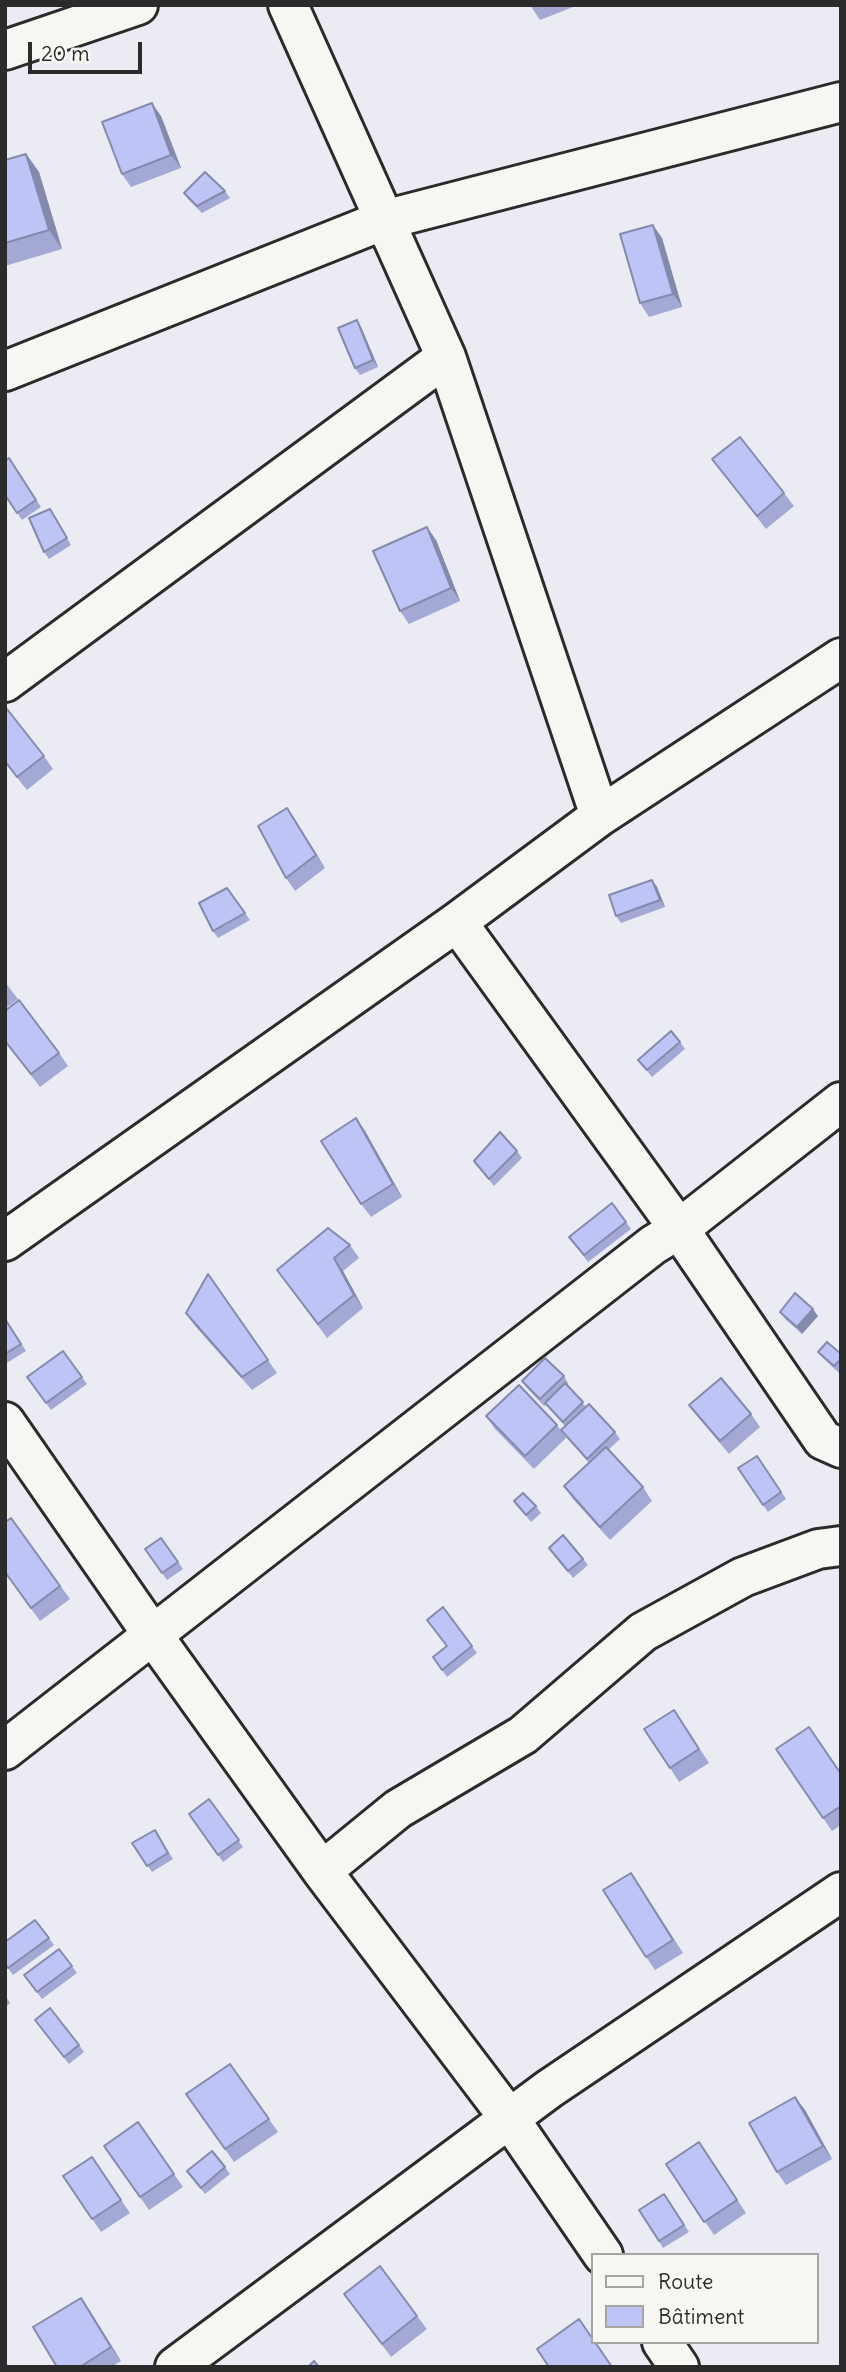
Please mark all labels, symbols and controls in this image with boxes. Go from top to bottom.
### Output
scale bar [32,28,145,72]
text: 20 m [41,40,90,67]
legend [590,2253,818,2344]
text: Route [658,2268,713,2295]
text: Bâtiment [658,2303,744,2330]

